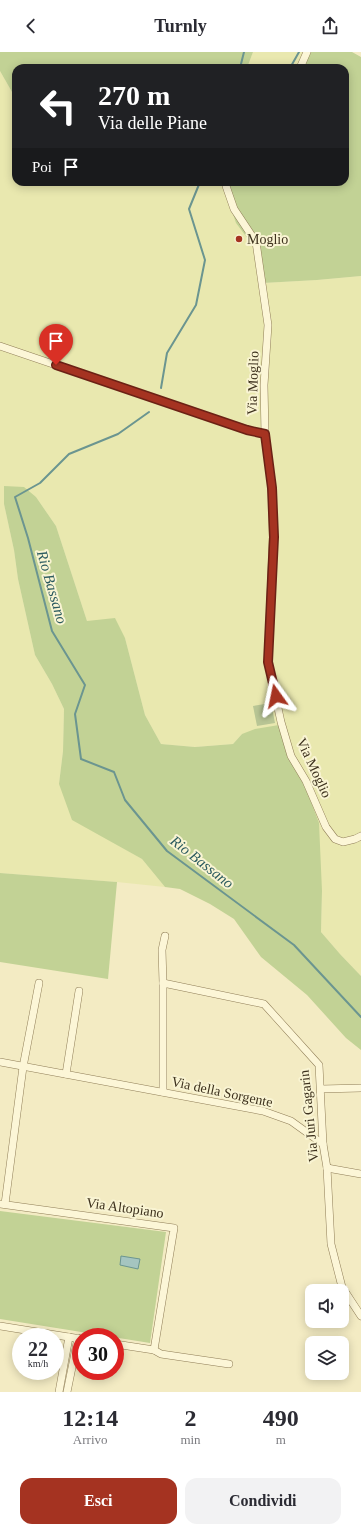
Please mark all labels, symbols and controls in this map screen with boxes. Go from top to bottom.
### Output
icon: back [20,15,42,37]
icon: share [319,15,341,37]
text: Turnly [154,16,207,36]
icon: left [32,80,84,132]
text: 270 m [98,80,170,111]
text: Via delle Piane [98,113,207,133]
icon: arrive [60,156,82,178]
text: Poi [32,159,52,175]
place label: Moglio [247,232,288,247]
marker: Moglio [234,234,244,244]
pin [39,324,73,365]
icon: arrive [45,330,67,352]
street label: Via Moglio [244,351,262,415]
water label: Rio Bassano [34,548,70,626]
position arrow [255,675,297,717]
street label: Via Moglio [294,736,334,800]
water label: Rio Bassano [167,832,237,892]
street label: Via Juri Gagarin [297,1069,321,1163]
street label: Via della Sorgente [170,1074,274,1110]
street label: Via Altopiano [85,1195,165,1221]
map controls [305,1284,349,1380]
button: sound [305,1284,349,1328]
speed limit sign: 30 [72,1328,124,1380]
button: layers [305,1336,349,1380]
text: 22 [28,1338,48,1360]
text: km/h [28,1358,48,1369]
text: 12:14 [62,1405,118,1431]
text: 2 [184,1405,196,1431]
text: 490 [263,1405,299,1431]
text: Arrivo [73,1432,108,1447]
text: min [180,1432,201,1447]
text: m [276,1432,286,1447]
button: Esci [20,1478,177,1524]
button: Condividi [185,1478,341,1524]

